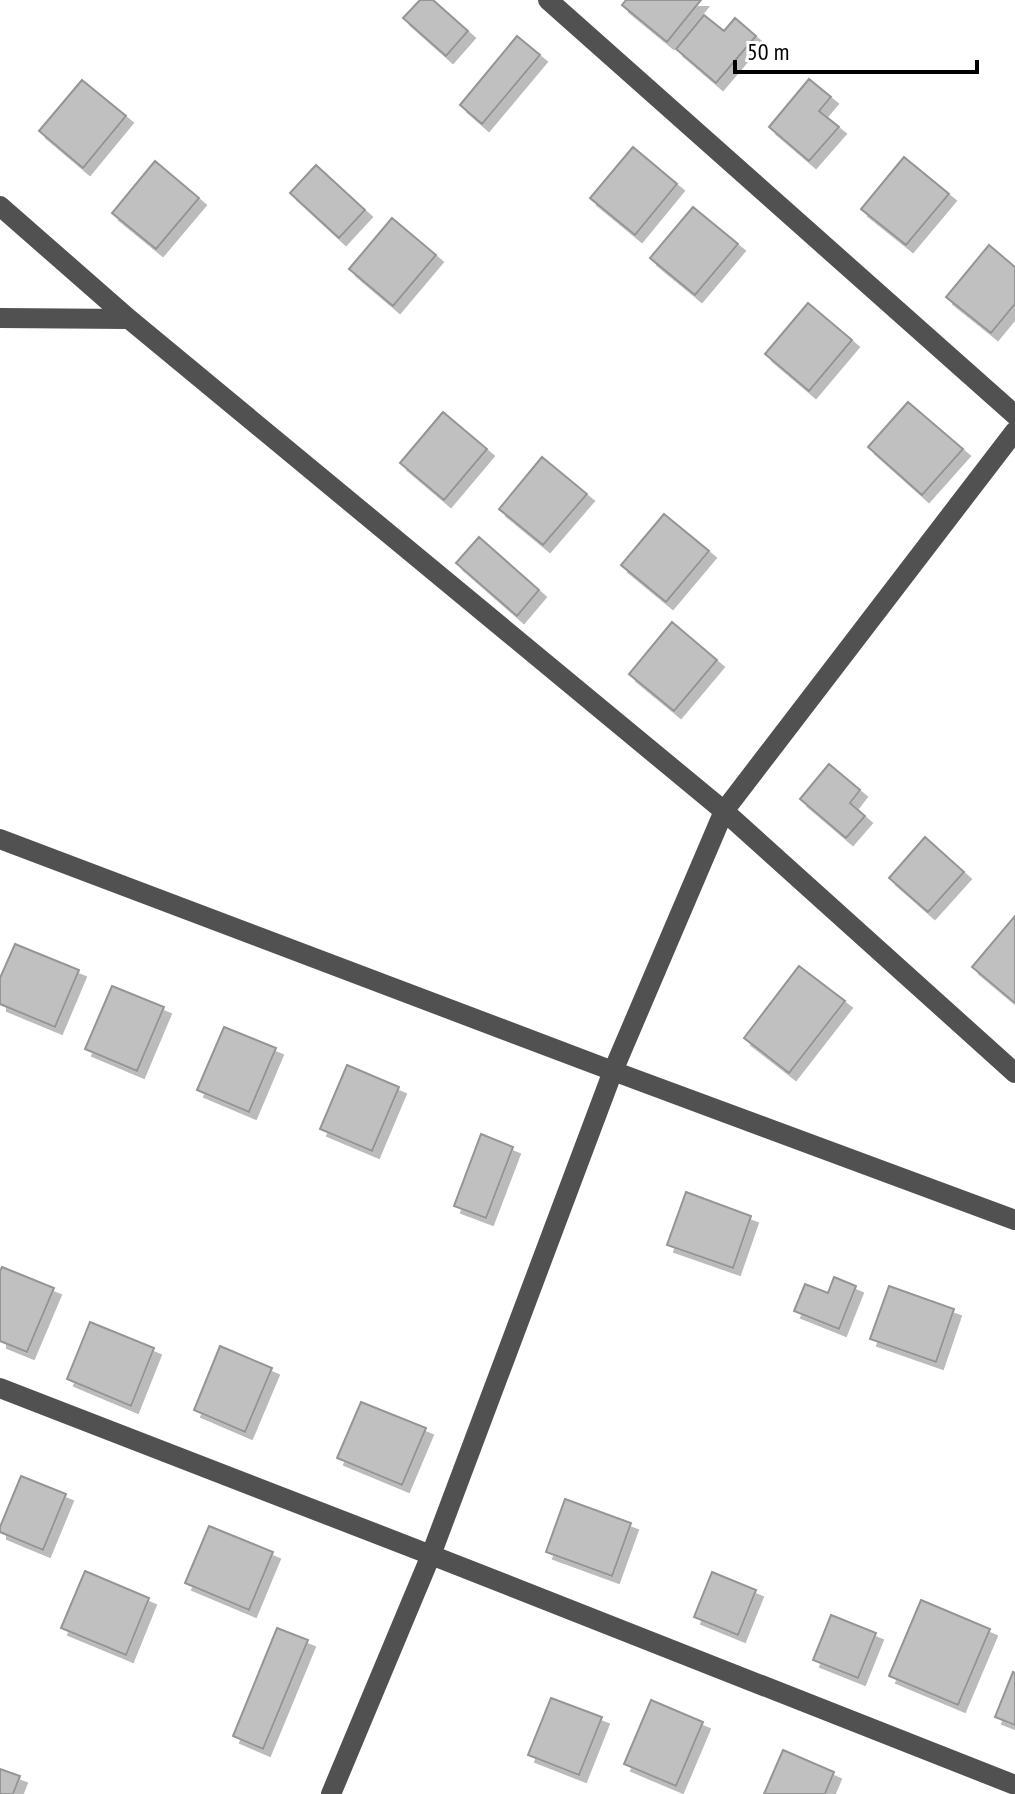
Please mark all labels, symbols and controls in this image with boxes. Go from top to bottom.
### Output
scale bar [735,24,977,74]
text: 50 m [747,36,789,67]

